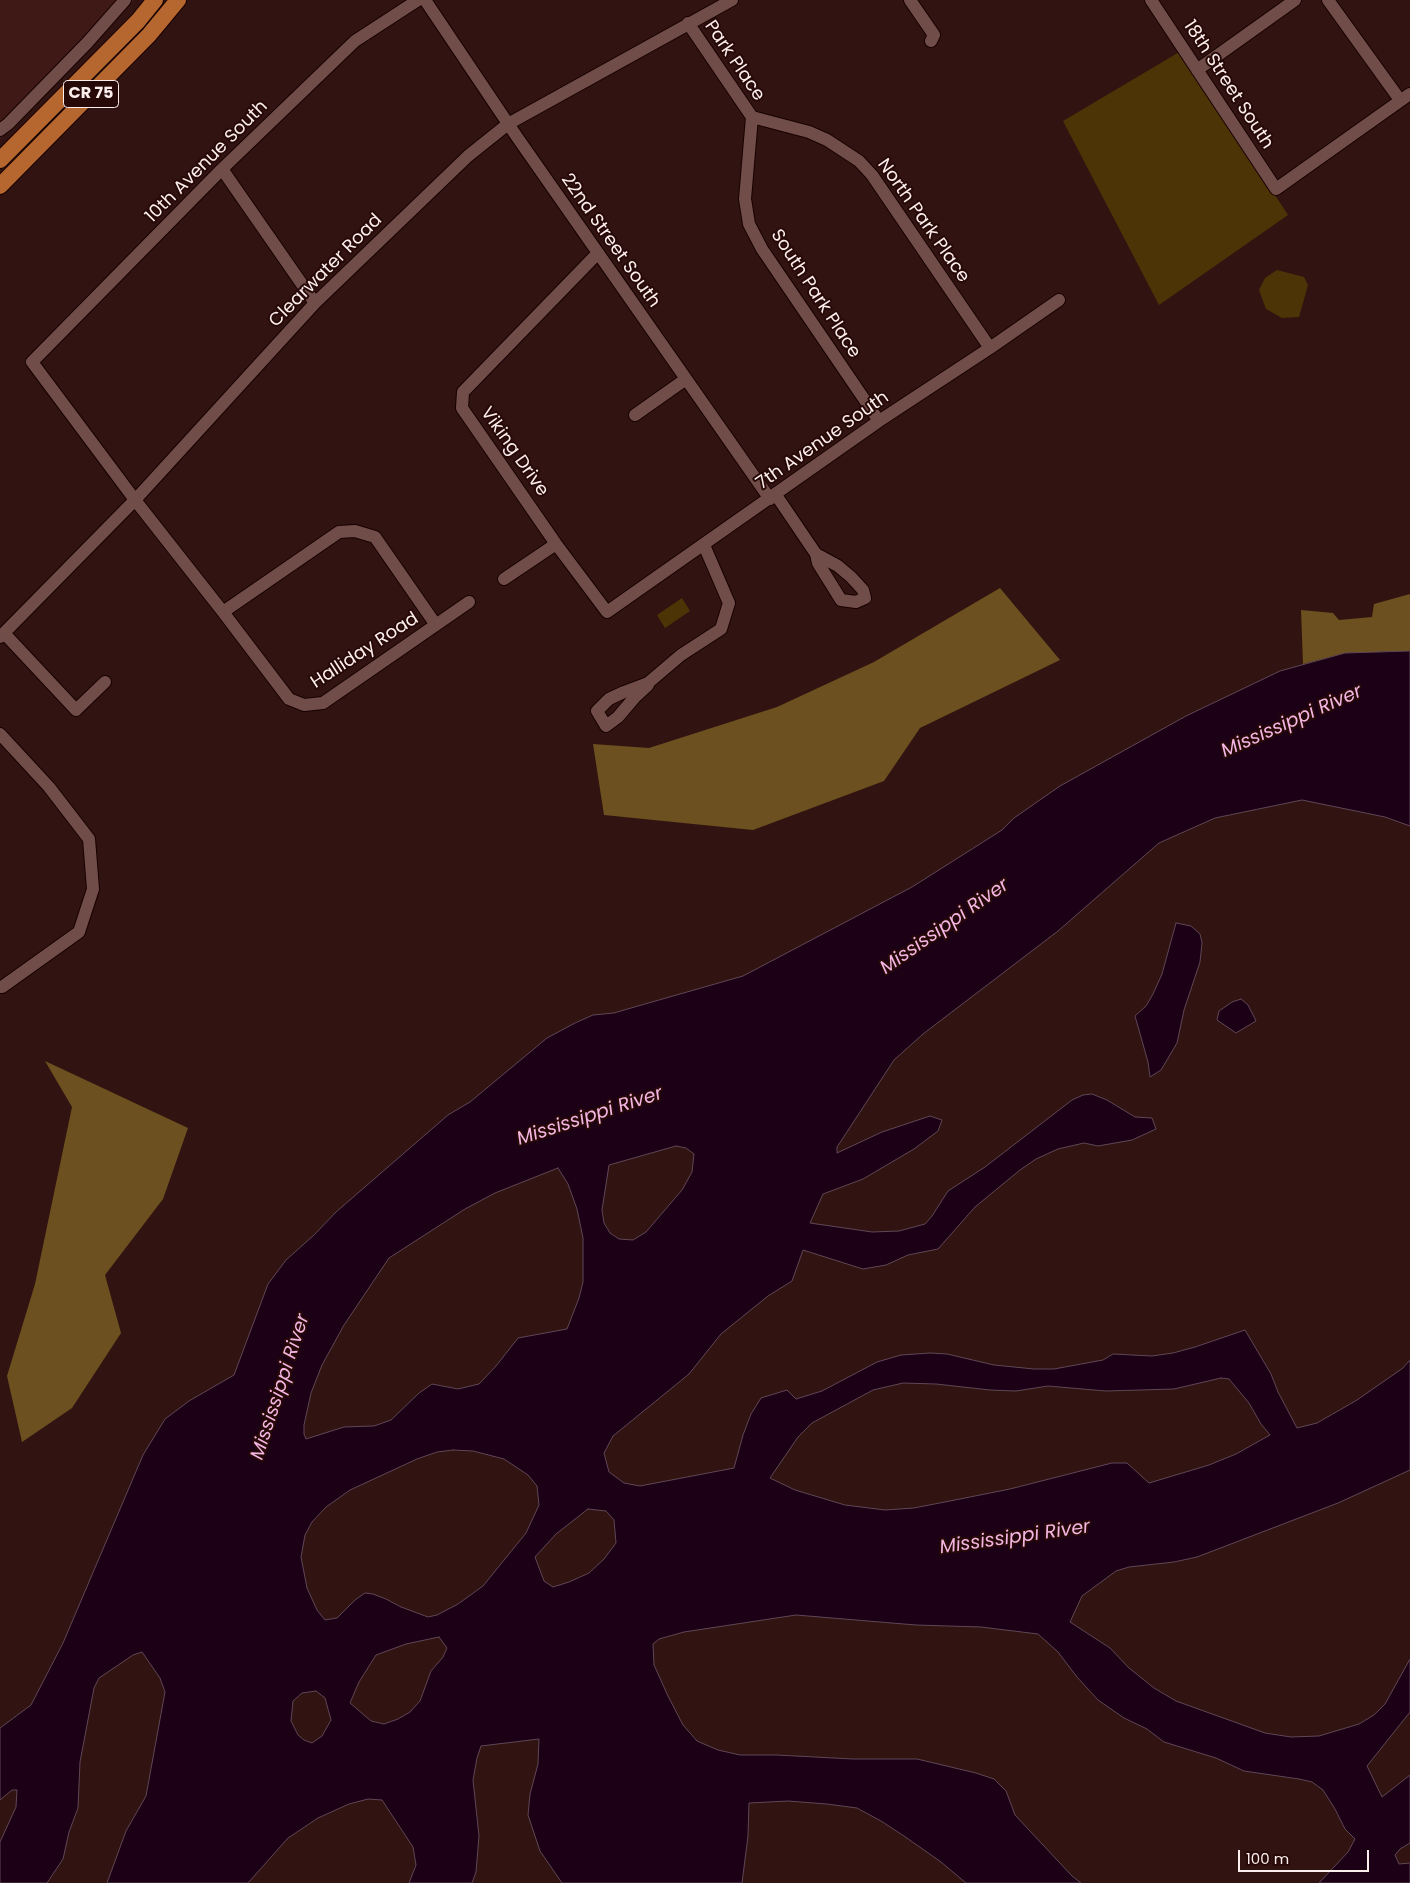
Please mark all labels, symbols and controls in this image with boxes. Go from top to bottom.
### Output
street label: Park Place [699,17,769,105]
street label: 18th Street South [1178,17,1278,153]
road number: CR 75 [64,80,118,108]
street label: 10th Avenue South [141,96,273,228]
street label: North Park Place [872,155,974,287]
street label: 22nd Street South [556,170,664,312]
street label: Clearwater Road [265,210,387,332]
street label: South Park Place [765,226,865,362]
street label: 7th Avenue South [753,387,893,495]
street label: Viking Drive [475,403,553,501]
street label: Halliday Road [307,608,423,694]
water label: Mississippi River [1218,681,1366,763]
water label: Mississippi River [876,874,1014,980]
water label: Mississippi River [514,1083,666,1151]
water label: Mississippi River [247,1311,315,1463]
water label: Mississippi River [938,1516,1092,1560]
scale bar [1240,1840,1371,1872]
text: 100 m [1246,1848,1289,1869]

